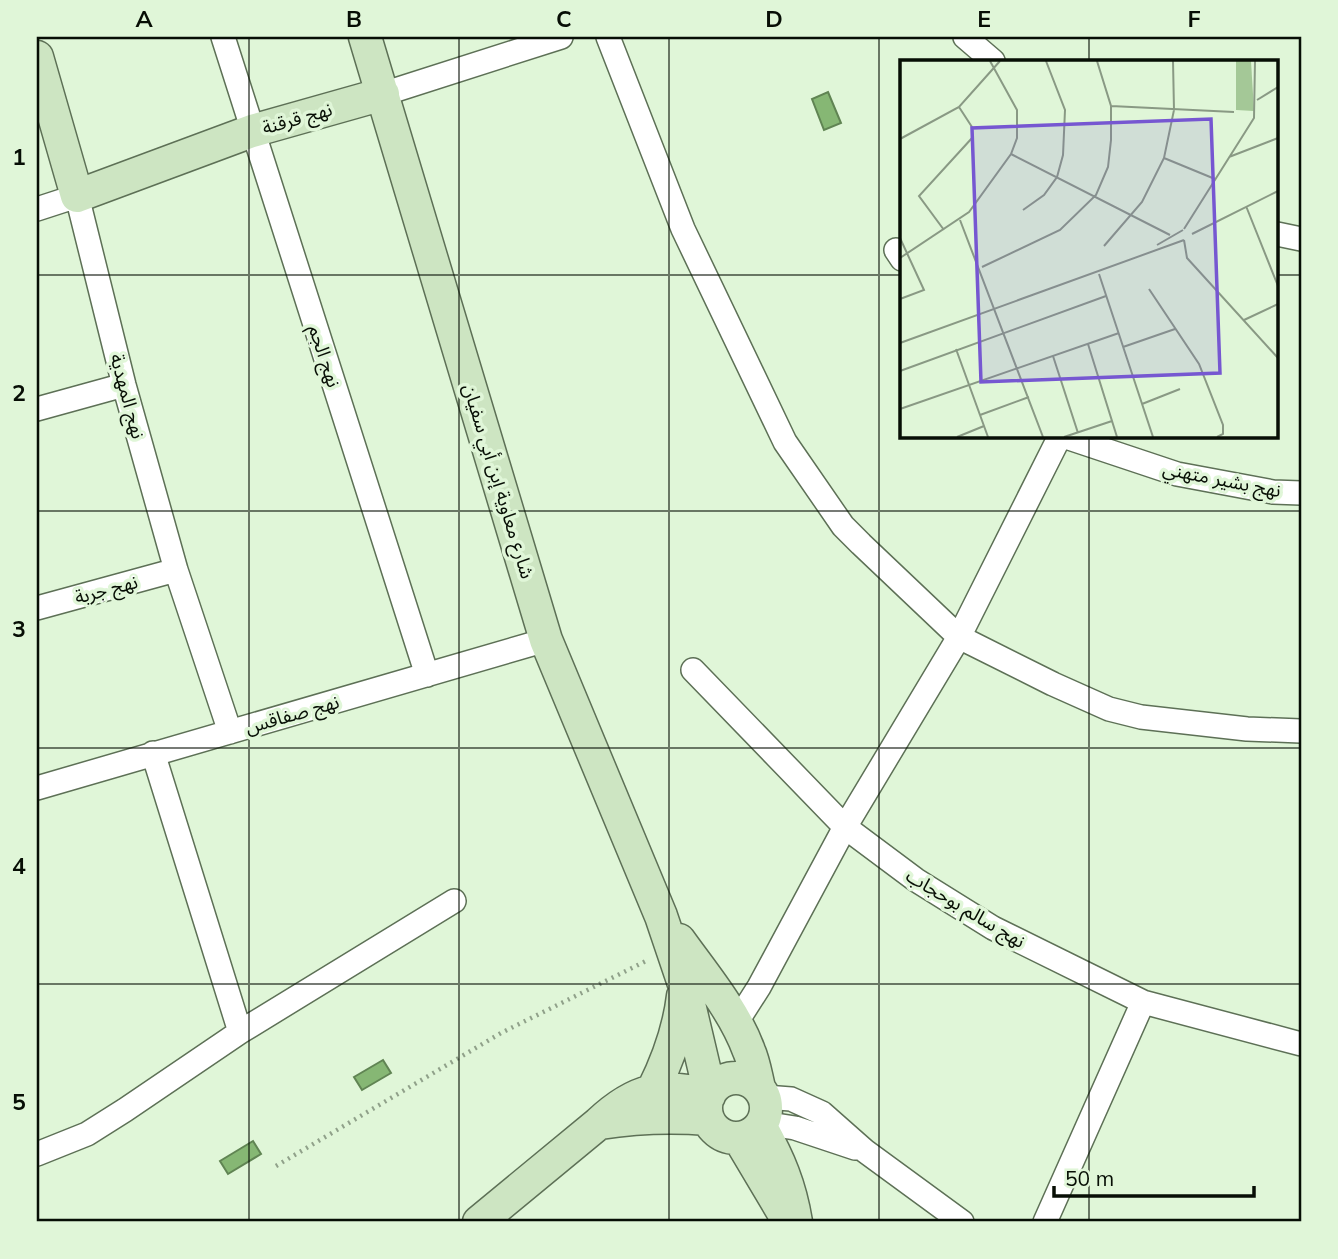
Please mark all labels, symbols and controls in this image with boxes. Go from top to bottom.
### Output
text: A [135,4,153,33]
text: B [346,4,362,33]
text: C [556,4,572,33]
text: D [765,4,783,33]
text: E [977,4,991,33]
text: F [1187,4,1201,33]
inset map [900,60,1278,438]
street label: نهج قرقنة [259,97,336,142]
text: 1 [12,142,26,171]
street label: نهج الجم [301,322,346,391]
street label: نهج المهدية [102,351,151,442]
text: 2 [12,378,26,407]
street label: شارع معاوية إبن أبي سفيان [455,381,540,582]
street label: نهج بشير متهني [1160,456,1283,506]
street label: نهج جربة [72,569,141,612]
text: 3 [12,614,26,643]
street label: نهج صفاقس [242,689,343,742]
text: 4 [12,851,26,880]
street label: نهج سالم بوحجاب [900,863,1030,956]
text: 5 [12,1087,26,1116]
scale bar [1054,1154,1254,1198]
text: 50 m [1065,1165,1114,1191]

